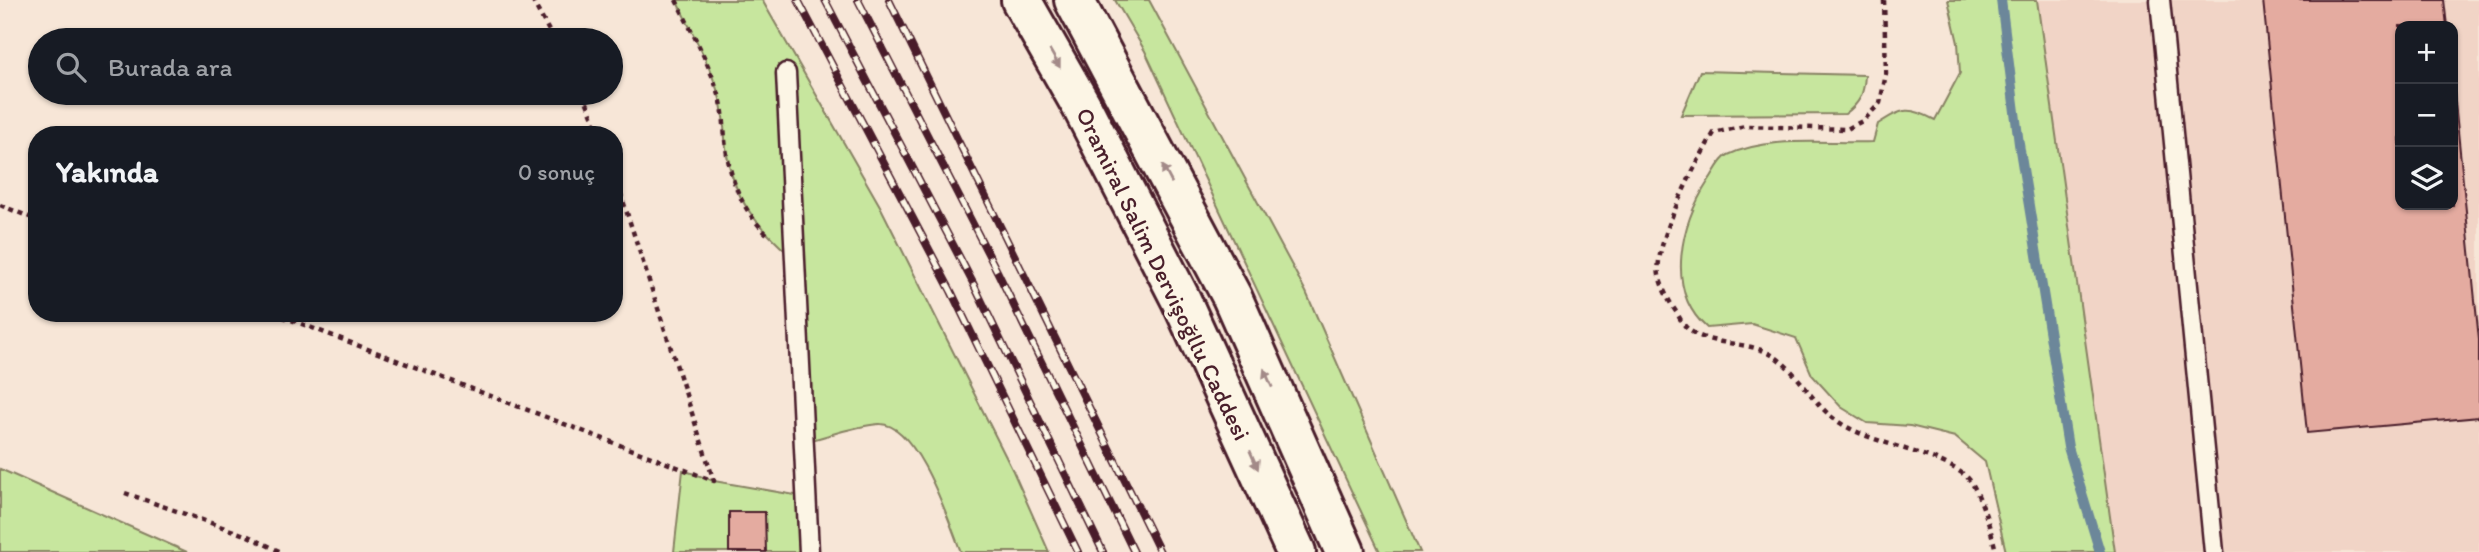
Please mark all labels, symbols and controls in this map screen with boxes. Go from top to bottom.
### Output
map controls [2395,21,2458,210]
button: + [2395,21,2458,84]
search box [28,28,623,105]
icon: search [52,48,90,86]
one-way arrow [1049,50,1061,69]
text: Burada ara [108,51,232,83]
button: − [2395,84,2458,147]
street label: Oramiral Salim Dervişoğllu Caddesi [1070,103,1257,445]
button: layers [2395,147,2458,210]
text: Yakında [56,153,158,190]
text: 0 sonuç [518,158,595,186]
one-way arrow [1161,164,1172,184]
one-way arrow [1262,367,1273,388]
one-way arrow [1249,450,1260,471]

